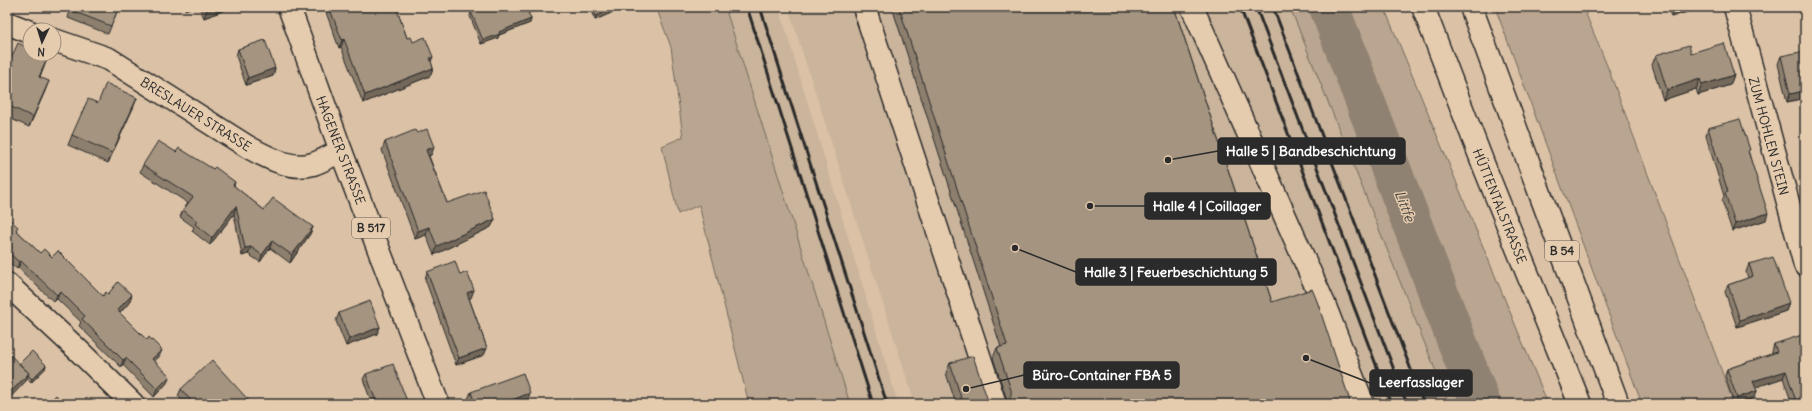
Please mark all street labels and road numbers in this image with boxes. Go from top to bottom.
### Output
street label: BRESLAUER STRASSE [137,73,255,156]
street label: ZUM HOHLEN STEIN [1745,75,1792,197]
street label: HAGENER STRASSE [312,93,369,207]
street label: HÜTTENTALSTRASSE [1469,146,1531,267]
road number: B 517 [352,218,390,238]
road number: B 54 [1545,241,1579,261]

